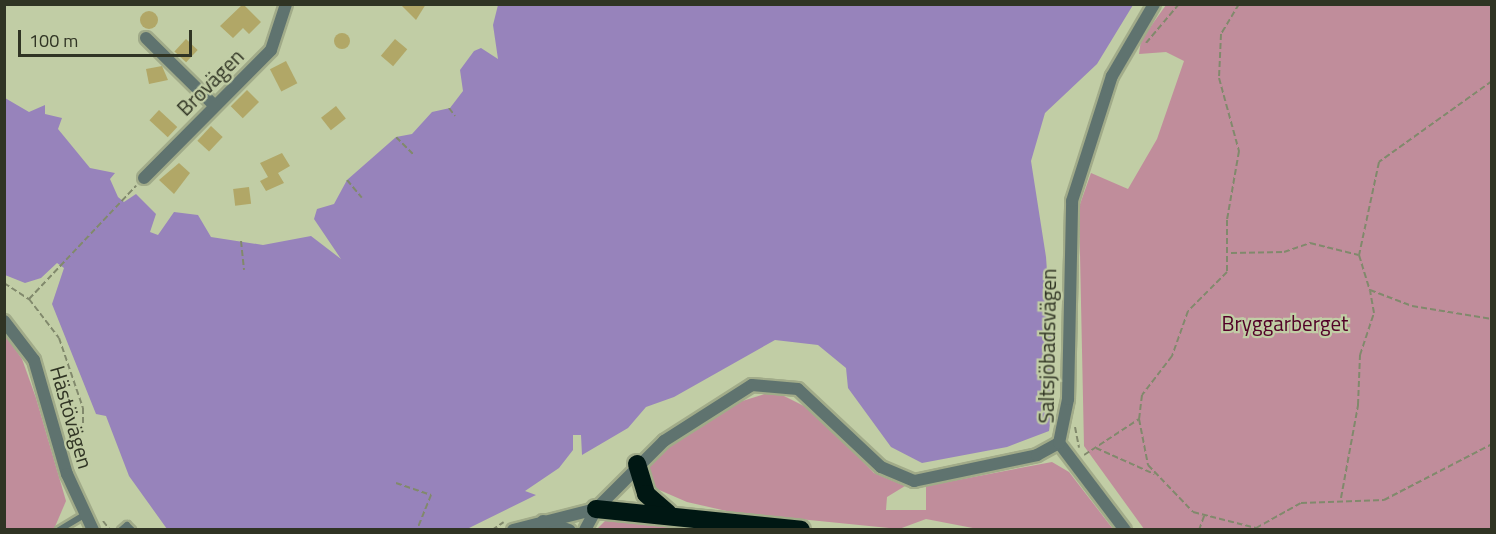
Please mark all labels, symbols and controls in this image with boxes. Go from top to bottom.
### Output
scale bar [21,18,195,56]
text: 100 m [29,27,78,54]
street label: Brovägen [171,43,249,121]
street label: Saltsjöbadsvägen [1033,268,1061,424]
park label: Bryggarberget [1222,310,1348,336]
street label: Hästövägen [45,363,99,471]

